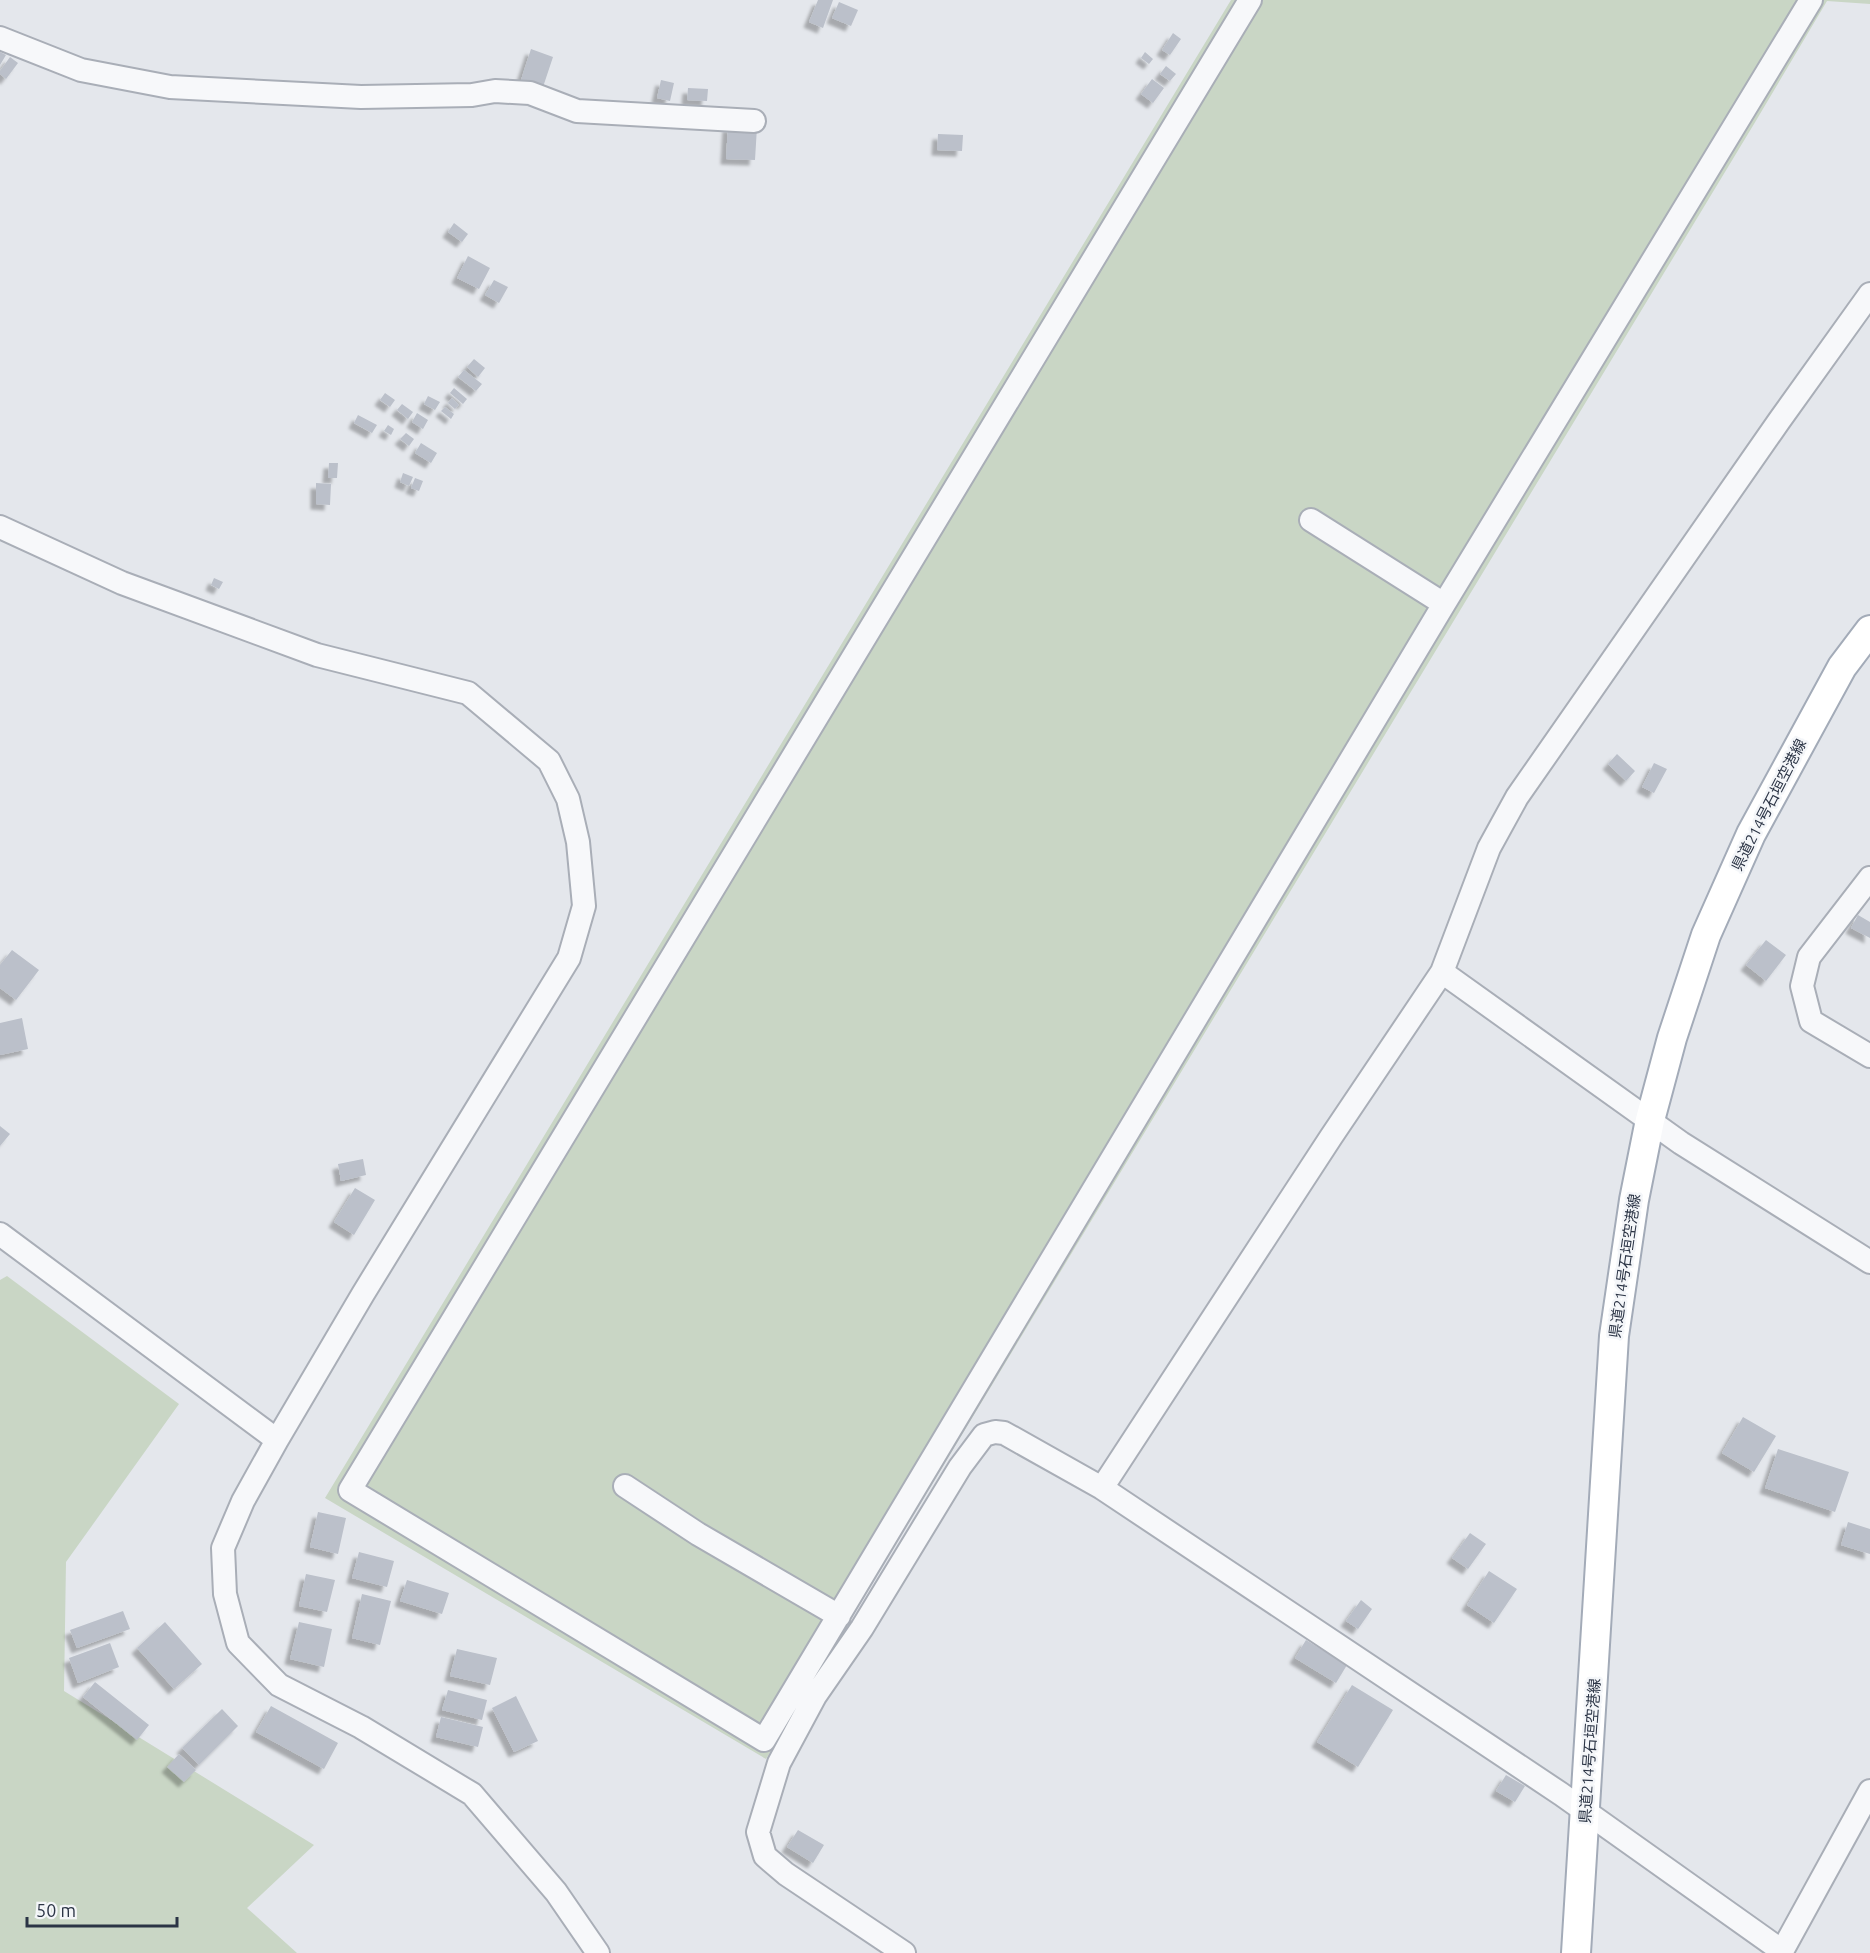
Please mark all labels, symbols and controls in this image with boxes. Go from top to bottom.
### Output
street label: 県道214号石垣空港線 [1728,736,1809,873]
street label: 県道214号石垣空港線 [1606,1193,1643,1339]
street label: 県道214号石垣空港線 [1576,1678,1603,1824]
scale bar [27,1890,177,1928]
text: 50 m [36,1900,76,1920]

